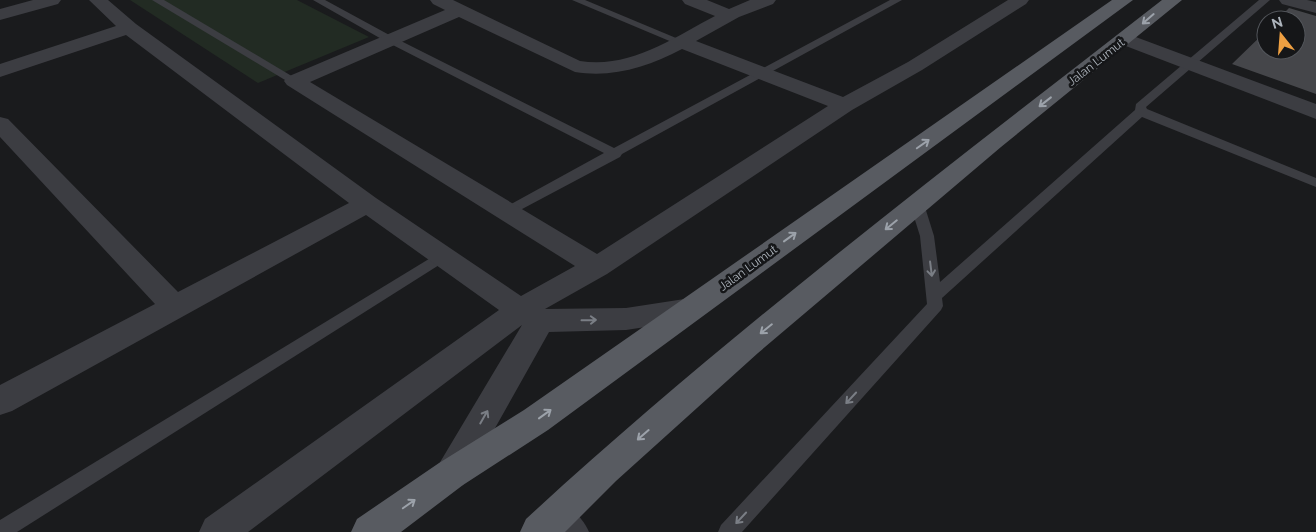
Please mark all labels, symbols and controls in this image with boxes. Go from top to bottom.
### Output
north arrow [1256,10,1306,60]
one-way arrow [1142,13,1155,24]
text: N [1270,13,1285,32]
street label: Jalan Lumut [1065,35,1127,89]
one-way arrow [1039,96,1052,107]
one-way arrow [916,139,930,149]
one-way arrow [885,220,898,231]
one-way arrow [783,232,797,242]
street label: Jalan Lumut [716,242,780,294]
one-way arrow [926,260,936,276]
one-way arrow [580,315,596,325]
one-way arrow [759,323,772,334]
one-way arrow [845,392,857,405]
one-way arrow [537,409,551,419]
one-way arrow [479,410,489,425]
one-way arrow [637,429,650,440]
one-way arrow [402,499,416,509]
one-way arrow [735,511,747,524]

